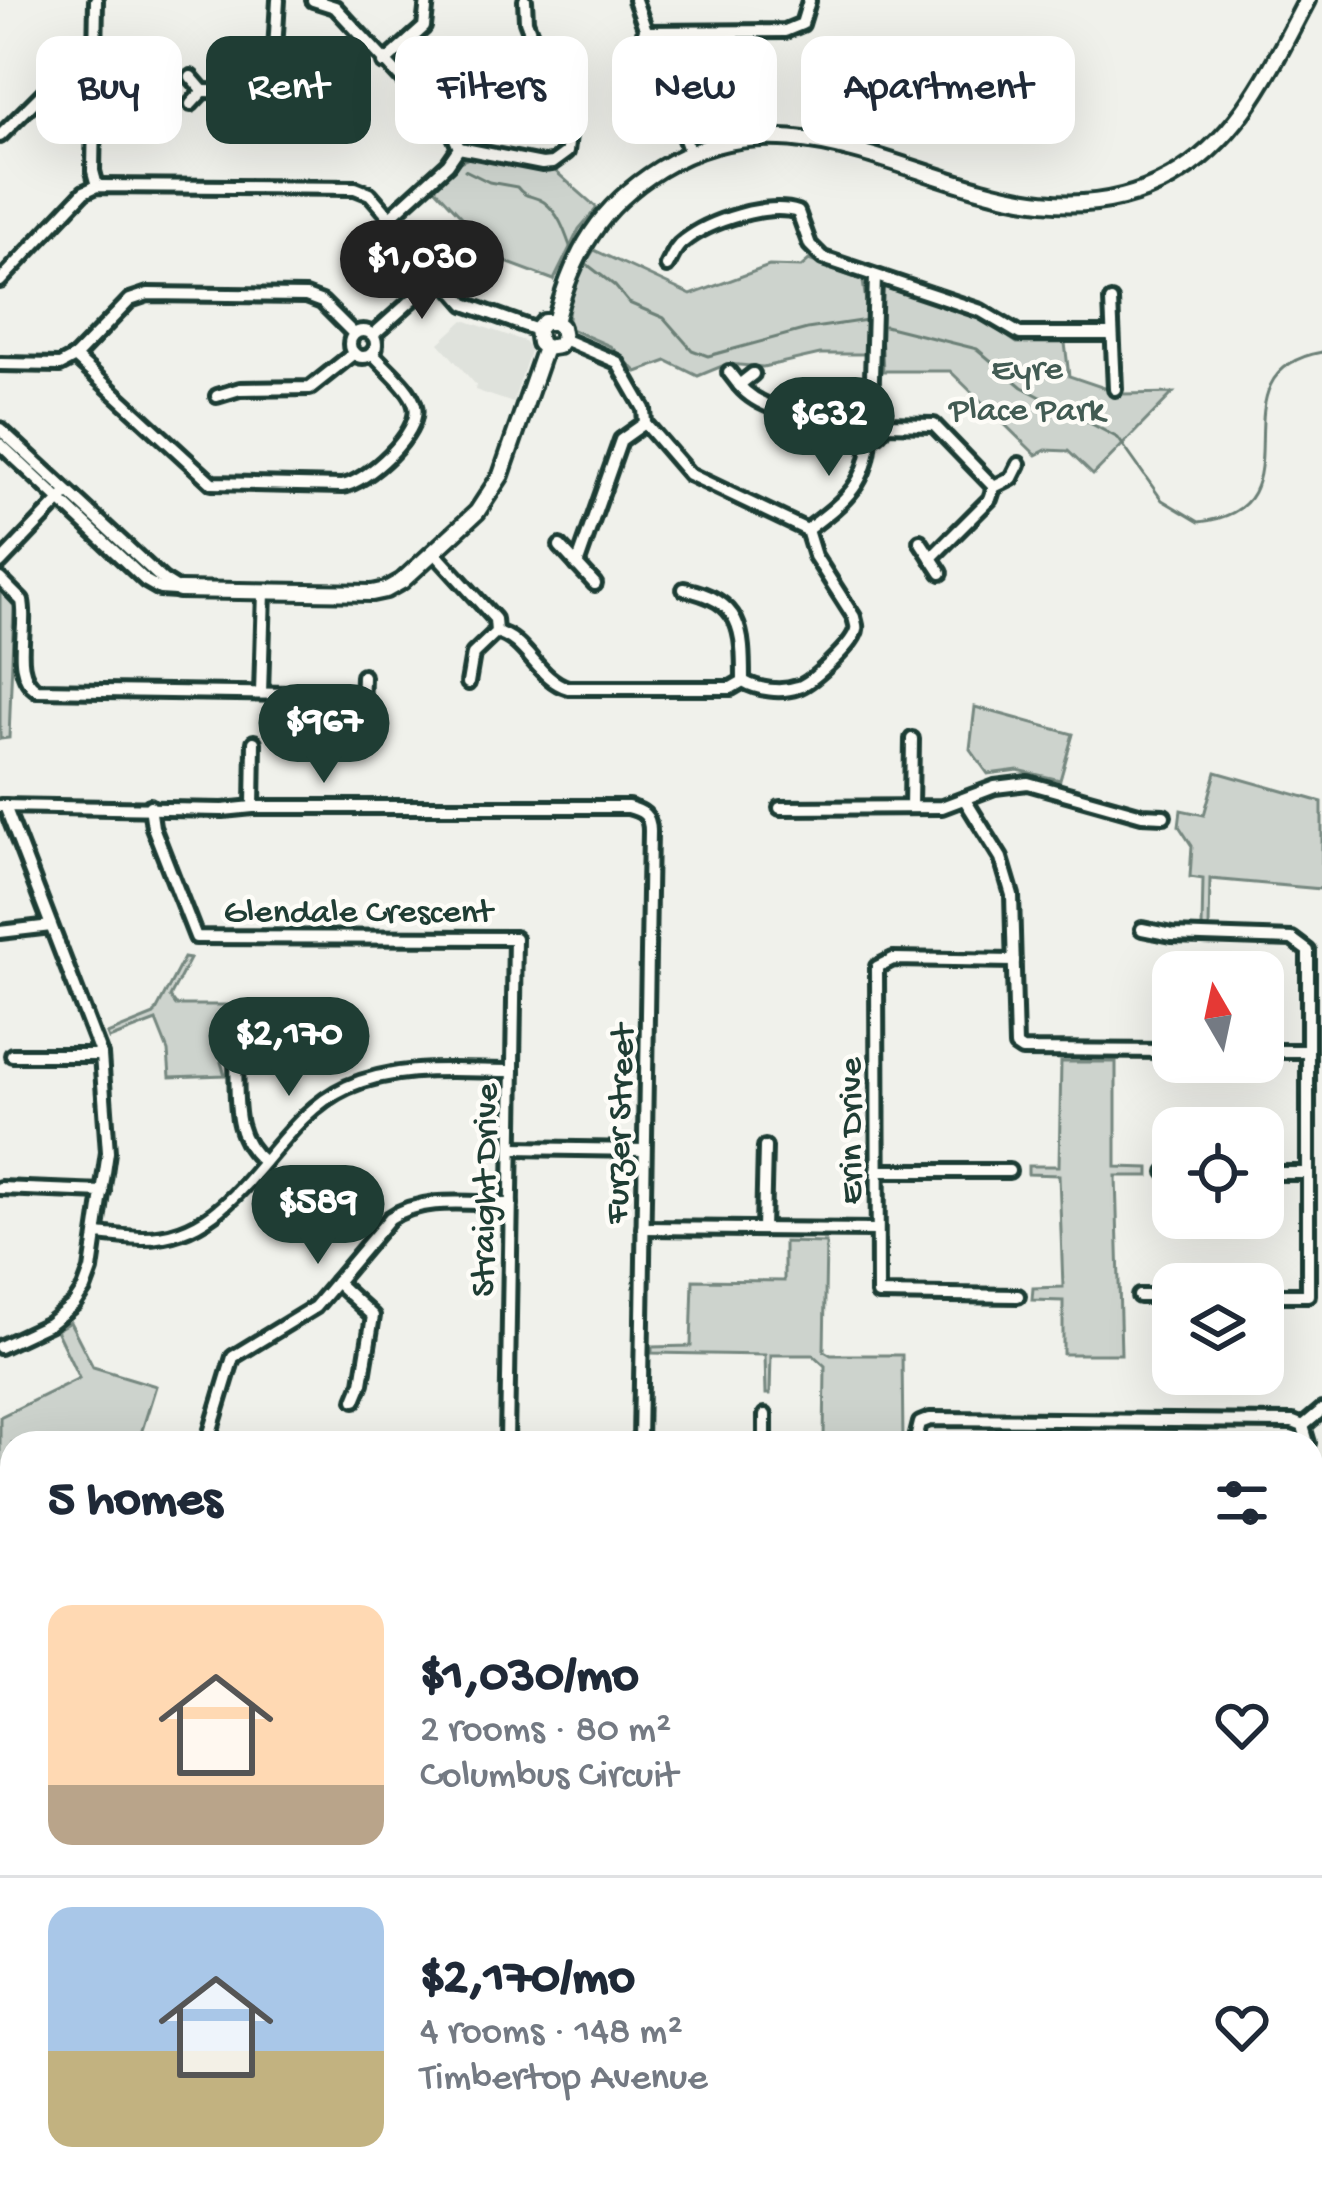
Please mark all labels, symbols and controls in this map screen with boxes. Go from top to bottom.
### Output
chip: Buy [36,36,182,144]
chip: Rent [206,36,371,144]
chip: Filters [395,36,588,144]
chip: New [612,36,777,144]
chip: Apartment [801,36,1075,144]
pin: $1,030 [324,220,520,322]
text: $1,030 [367,236,477,282]
park label: Eyre Place Park [948,350,1108,434]
pin: $632 [758,377,900,479]
text: $632 [791,393,867,439]
pin: $967 [253,684,395,786]
text: $967 [285,700,363,746]
street label: Glendale Crescent [223,893,496,936]
north arrow [1152,951,1284,1083]
map controls [1152,951,1284,1395]
pin: $2,170 [191,997,387,1099]
text: $2,170 [235,1013,343,1059]
street label: Furzer Street [597,1020,648,1226]
street label: Erin Drive [832,1057,875,1205]
street label: Straight Drive [464,1083,511,1297]
button: locate [1152,1107,1284,1239]
pin: $589 [247,1165,389,1267]
text: $589 [279,1181,357,1227]
button: layers [1152,1263,1284,1395]
icon: filters [1209,1470,1275,1536]
text: 5 homes [48,1473,222,1533]
text: $1,030/mo [420,1649,639,1709]
icon: home [144,1653,288,1797]
icon: heart [1209,1692,1275,1758]
text: 2 rooms · 80 m² [420,1709,671,1755]
text: Columbus Circuit [420,1755,678,1801]
text: $2,170/mo [420,1951,635,2011]
icon: home [144,1955,288,2099]
icon: heart [1209,1994,1275,2060]
text: 4 rooms · 148 m² [420,2011,683,2057]
text: Timbertop Avenue [420,2057,708,2103]

